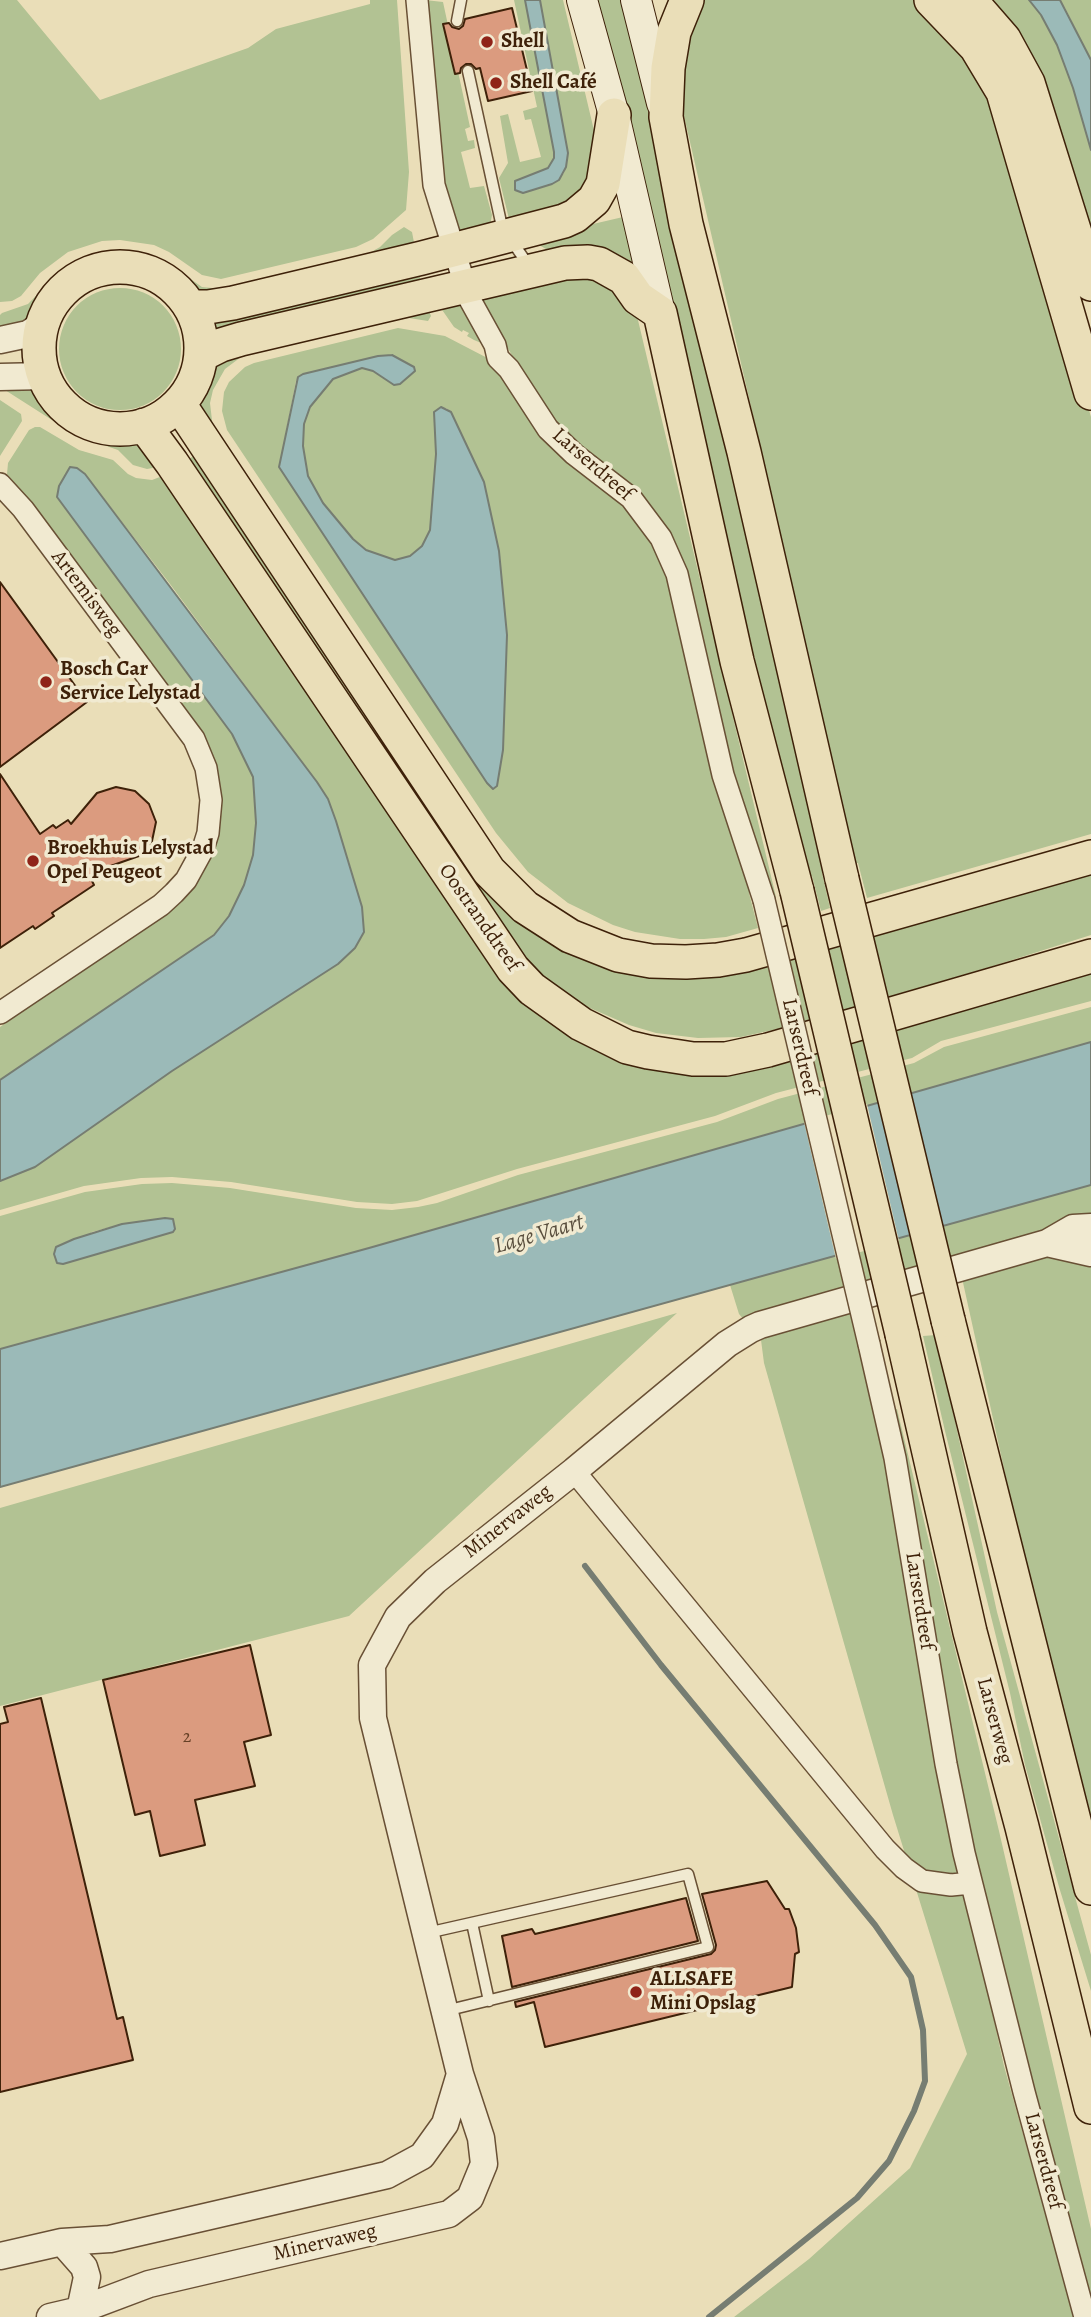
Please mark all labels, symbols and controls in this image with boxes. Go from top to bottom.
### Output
place label: Shell [501,29,544,55]
marker: Shell [479,34,495,50]
place label: Shell Café [510,70,597,96]
marker: Shell Café [488,75,504,91]
street label: Larserdreef [546,423,638,507]
street label: Artemisweg [45,546,127,642]
place label: Bosch Car Service Lelystad [60,657,201,707]
marker: Bosch Car Service Lelystad [38,674,54,690]
place label: Broekhuis Lelystad Opel Peugeot [47,836,214,886]
marker: Broekhuis Lelystad Opel Peugeot [25,853,41,869]
street label: Oostranddreef [433,859,525,977]
street label: Larserdreef [776,996,822,1098]
water label: Lage Vaart [491,1209,587,1261]
street label: Minervaweg [459,1480,557,1564]
street label: Larserdreef [899,1550,939,1652]
street label: Larserweg [970,1675,1018,1767]
house number: 2 [183,1727,191,1749]
place label: ALLSAFE Mini Opslag [650,1967,756,2017]
marker: ALLSAFE Mini Opslag [628,1984,644,2000]
street label: Larserdreef [1018,2110,1068,2212]
street label: Minervaweg [271,2219,379,2267]

